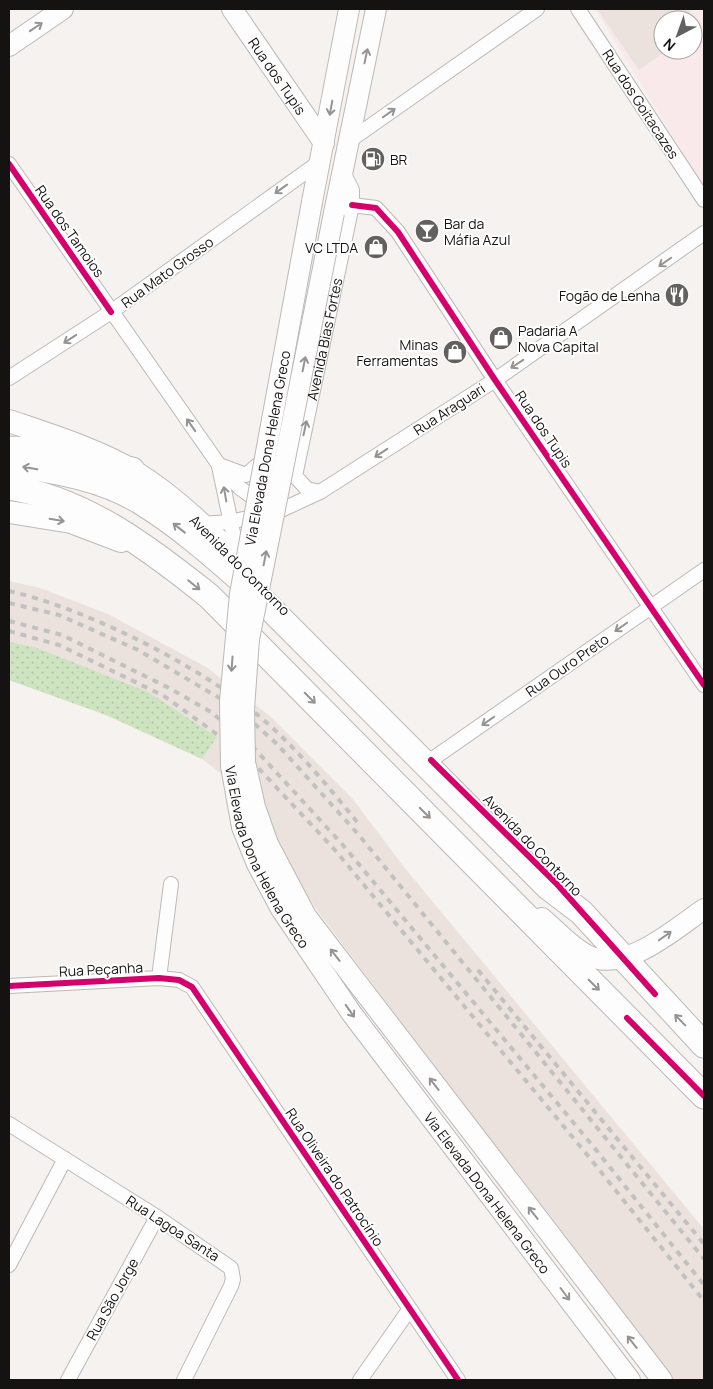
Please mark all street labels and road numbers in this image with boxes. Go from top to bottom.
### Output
street label: Rua dos Tupis [245,34,311,118]
street label: Rua dos Goitacazes [598,46,684,162]
street label: Rua dos Tamoios [31,181,109,281]
street label: Rua Mato Grosso [117,232,217,312]
street label: Avenida Bias Fortes [302,276,346,402]
street label: Via Elevada Dona Helena Greco [240,349,294,547]
street label: Rua Araguari [410,379,488,439]
street label: Rua dos Tupis [511,387,577,471]
street label: Avenida do Contorno [186,511,294,619]
street label: Rua Ouro Preto [522,629,612,701]
street label: Via Elevada Dona Helena Greco [222,764,314,952]
street label: Avenida do Contorno [479,790,587,900]
street label: Rua Peçanha [58,957,144,981]
street label: Rua Oliveira do Patrocínio [282,1104,388,1250]
street label: Via Elevada Dona Helena Greco [420,1108,555,1277]
street label: Rua Lagoa Santa [123,1191,223,1265]
street label: Rua São Jorge [82,1255,142,1343]

